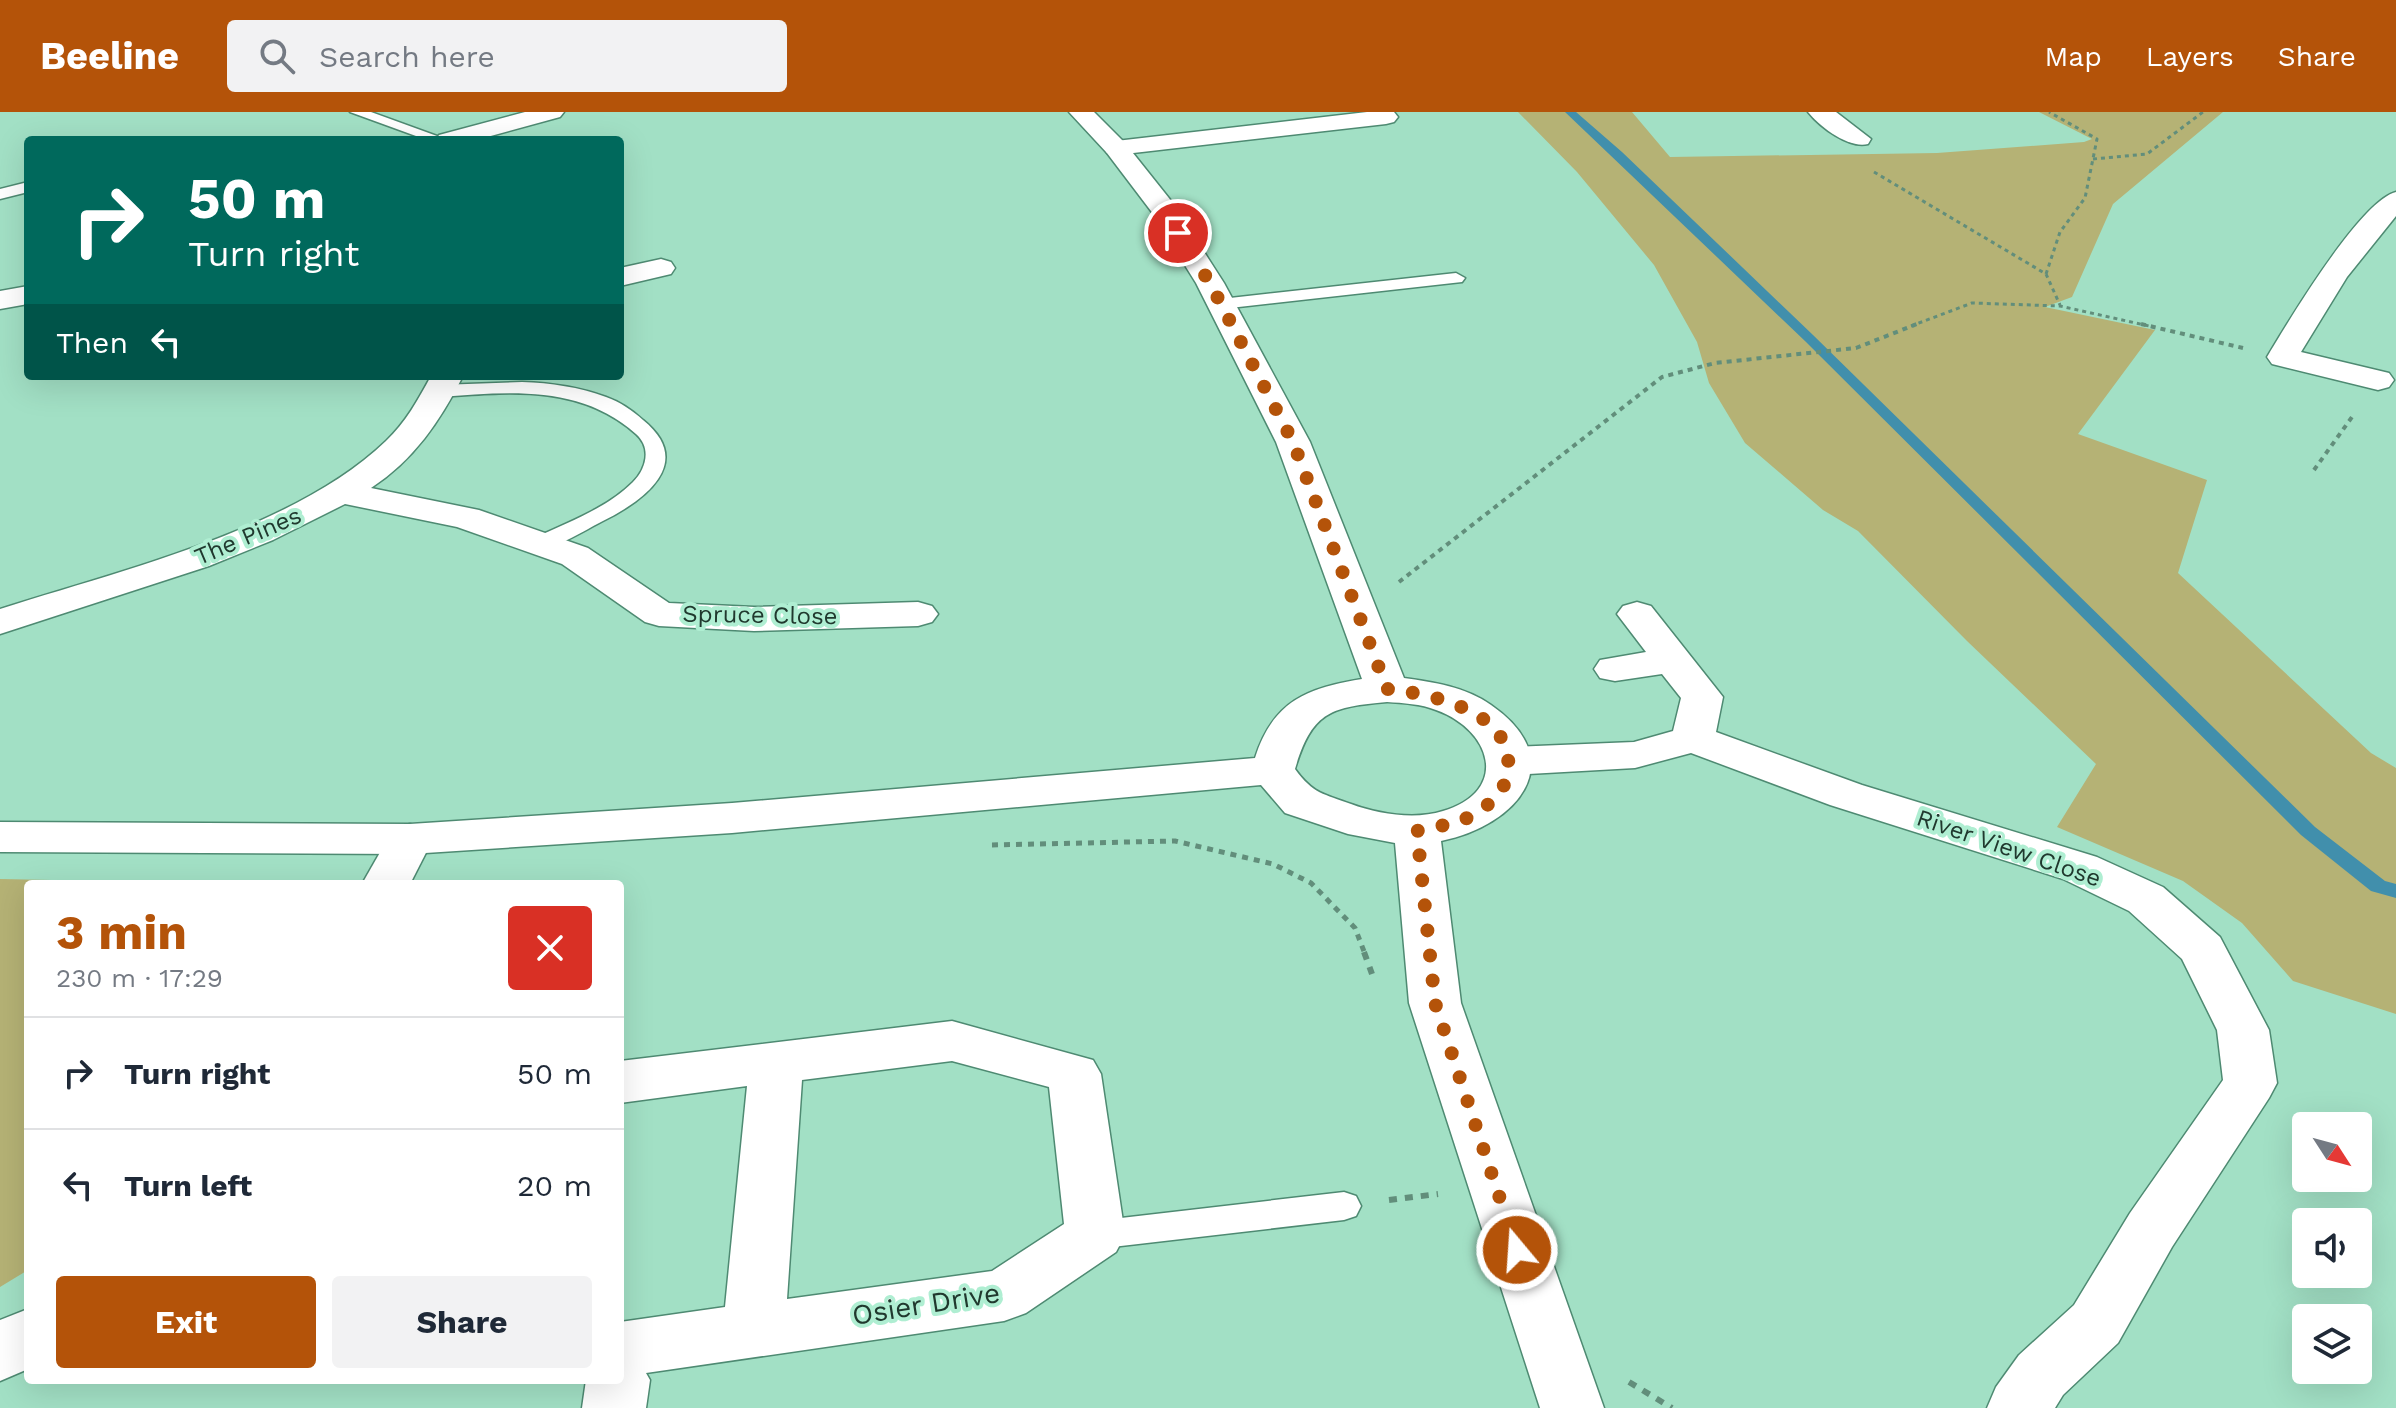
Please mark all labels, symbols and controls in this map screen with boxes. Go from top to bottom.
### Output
search box [227,20,787,92]
text: Beeline [40,34,179,78]
icon: search [255,34,299,78]
text: Search here [319,39,495,74]
text: Map [2045,40,2102,73]
text: Layers [2146,40,2234,73]
text: Share [2278,40,2356,73]
text: 50 m [188,166,325,232]
icon: right [56,168,160,272]
pin [1144,199,1212,267]
icon: arrive [1156,211,1200,255]
text: Turn right [188,233,359,275]
icon: left [144,320,188,364]
text: Then [56,325,128,360]
street label: The Pines [190,501,306,571]
street label: Spruce Close [682,600,838,630]
street label: River View Close [1913,803,2105,893]
text: 3 min [56,904,187,961]
button: close [508,906,592,990]
text: 230 m · 17:29 [56,963,223,993]
icon: right [56,1051,100,1095]
text: Turn right [124,1056,270,1091]
text: 50 m [517,1056,592,1091]
north arrow [2292,1112,2372,1192]
map controls [2292,1112,2372,1384]
icon: left [56,1163,100,1207]
text: Turn left [124,1168,252,1203]
text: 20 m [517,1168,592,1203]
position arrow [1475,1208,1559,1292]
button: sound [2292,1208,2372,1288]
button: Exit [56,1276,316,1368]
button: Share [332,1276,592,1368]
street label: Osier Drive [850,1276,1002,1332]
button: layers [2292,1304,2372,1384]

